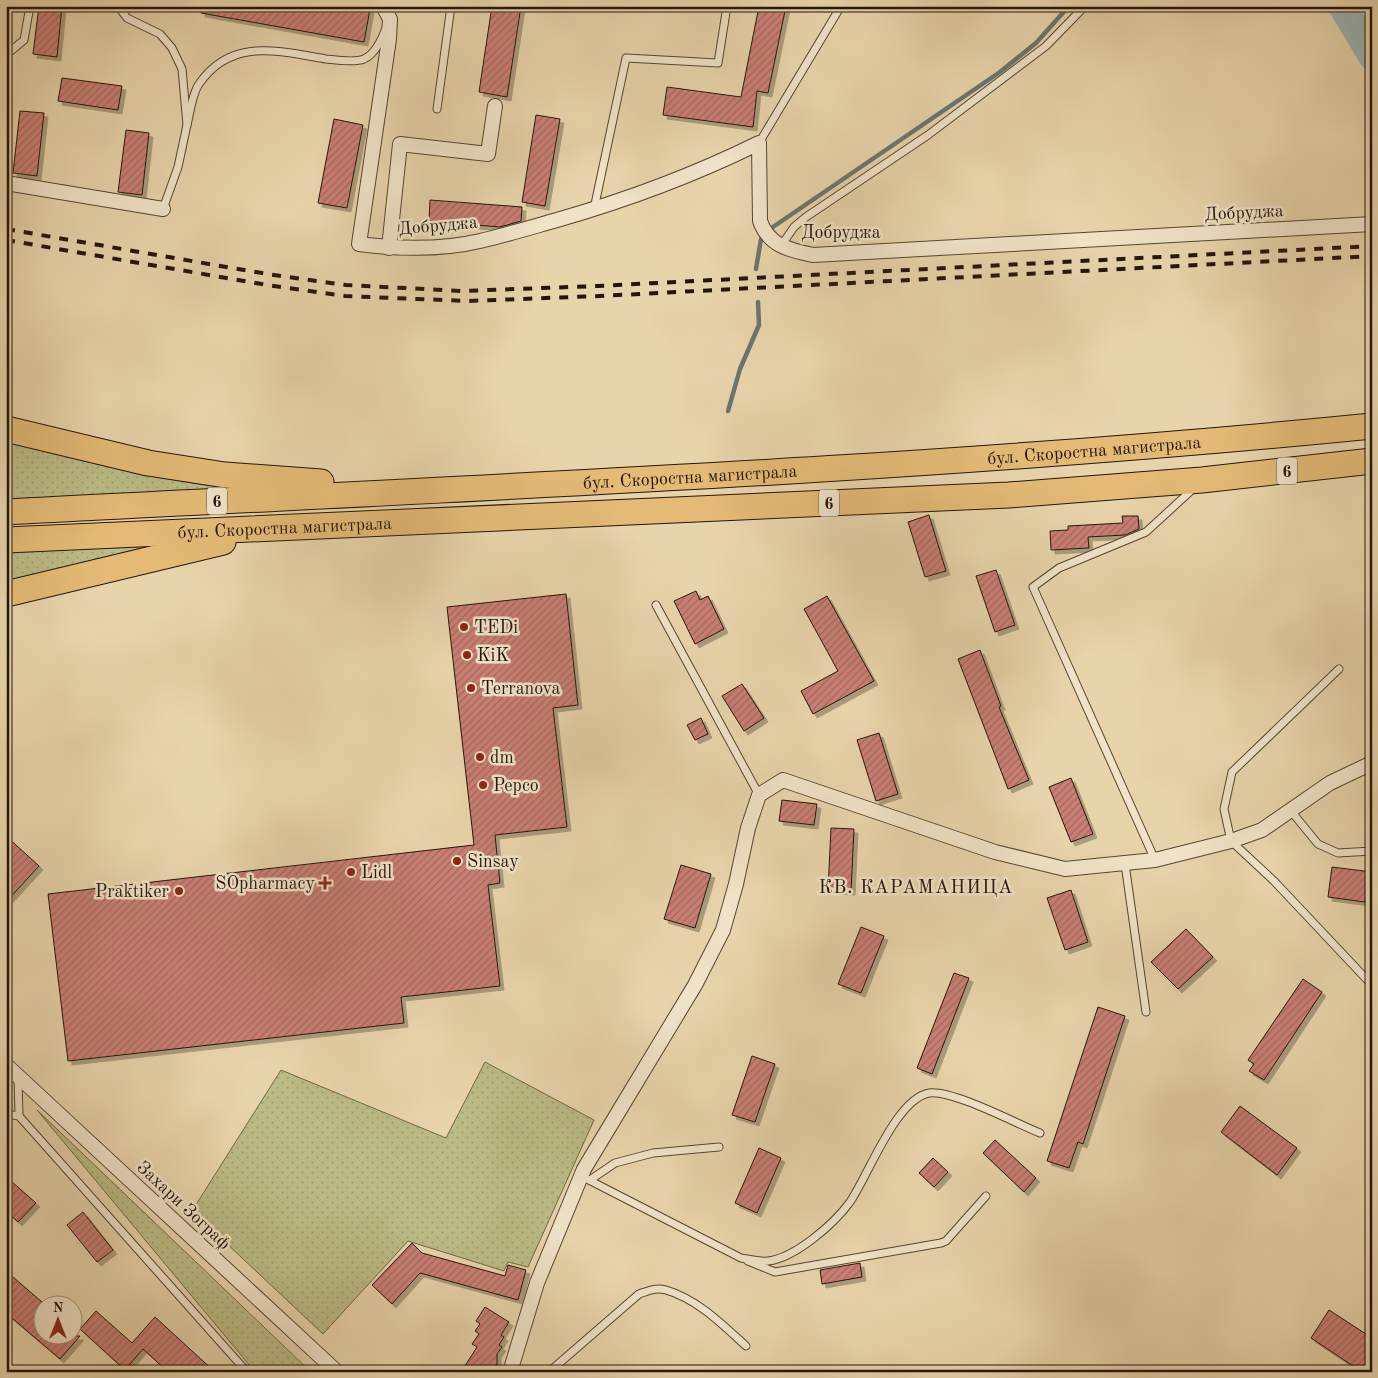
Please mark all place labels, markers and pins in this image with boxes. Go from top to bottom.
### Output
place label: TEDi [474,619,518,637]
marker: TEDi [458,621,470,633]
place label: KiK [477,647,509,665]
marker: KiK [461,649,473,661]
place label: Terranova [481,680,560,698]
marker: Terranova [465,682,477,694]
place label: dm [490,749,514,767]
marker: dm [474,751,486,763]
place label: Pepco [493,777,539,795]
marker: Pepco [477,779,489,791]
place label: Sinsay [467,853,519,871]
marker: Sinsay [451,855,463,867]
place label: Lidl [361,864,392,882]
marker: Lidl [345,866,357,878]
place label: SOpharmacy [215,875,315,893]
marker: SOpharmacy [319,877,331,889]
place label: Praktiker [95,883,170,901]
marker: Praktiker [173,885,185,897]

